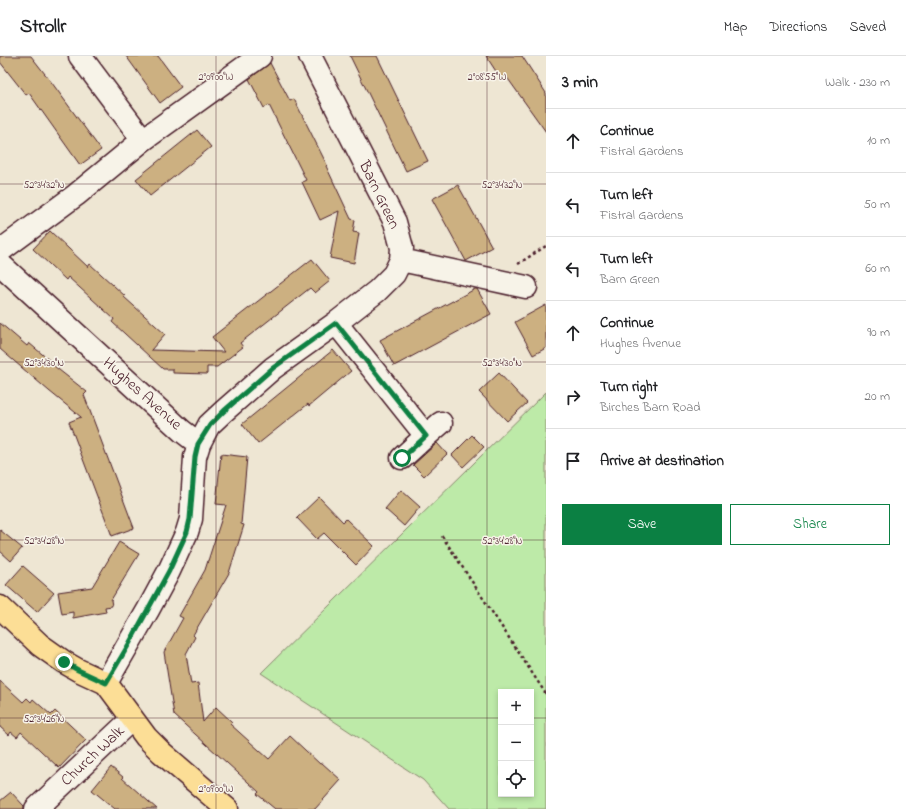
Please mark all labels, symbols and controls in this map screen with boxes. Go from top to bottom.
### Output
text: Strollr [20,14,66,41]
text: Map [724,17,747,38]
text: Directions [769,17,827,38]
text: Saved [849,17,886,38]
text: 2°09'00"W [199,70,234,85]
text: 2°08'55"W [468,70,506,85]
text: 3 min [562,70,598,95]
text: Walk · 230 m [825,73,890,92]
text: Continue [600,120,654,142]
icon: ahead [562,130,584,152]
text: 10 m [867,131,890,150]
text: Fistral Gardens [600,142,684,161]
street label: Barn Green [352,156,406,233]
text: 52°34'32"N [24,178,65,193]
text: 52°34'32"N [482,178,523,193]
text: Turn left [600,184,653,206]
icon: left [562,194,584,216]
text: 50 m [864,195,890,214]
text: Fistral Gardens [600,206,684,225]
text: Turn left [600,248,653,270]
icon: left [562,258,584,280]
text: 60 m [865,259,890,278]
text: Barn Green [600,270,660,289]
text: Continue [600,312,654,334]
icon: ahead [562,322,584,344]
text: 90 m [867,323,890,342]
text: Hughes Avenue [600,334,681,353]
street label: Hughes Avenue [97,352,188,437]
text: 52°34'30"N [24,356,64,371]
text: 52°34'30"N [482,356,522,371]
text: Turn right [600,376,658,398]
icon: right [562,386,584,408]
text: 20 m [865,387,890,406]
text: Birches Barn Road [600,398,701,417]
route start [393,449,411,467]
icon: arrive [562,450,584,472]
text: Arrive at destination [600,450,724,472]
button: Save [562,504,722,545]
button: Share [730,504,890,545]
text: 52°34'28"N [24,534,64,549]
text: 52°34'28"N [482,534,522,549]
route end [55,653,73,671]
map controls [498,689,534,797]
button: + [498,689,534,725]
text: 52°34'26"N [23,712,65,727]
street label: Church Walk [56,719,131,792]
button: − [498,725,534,761]
button: locate [498,761,534,797]
text: 2°09'00"W [199,782,234,797]

